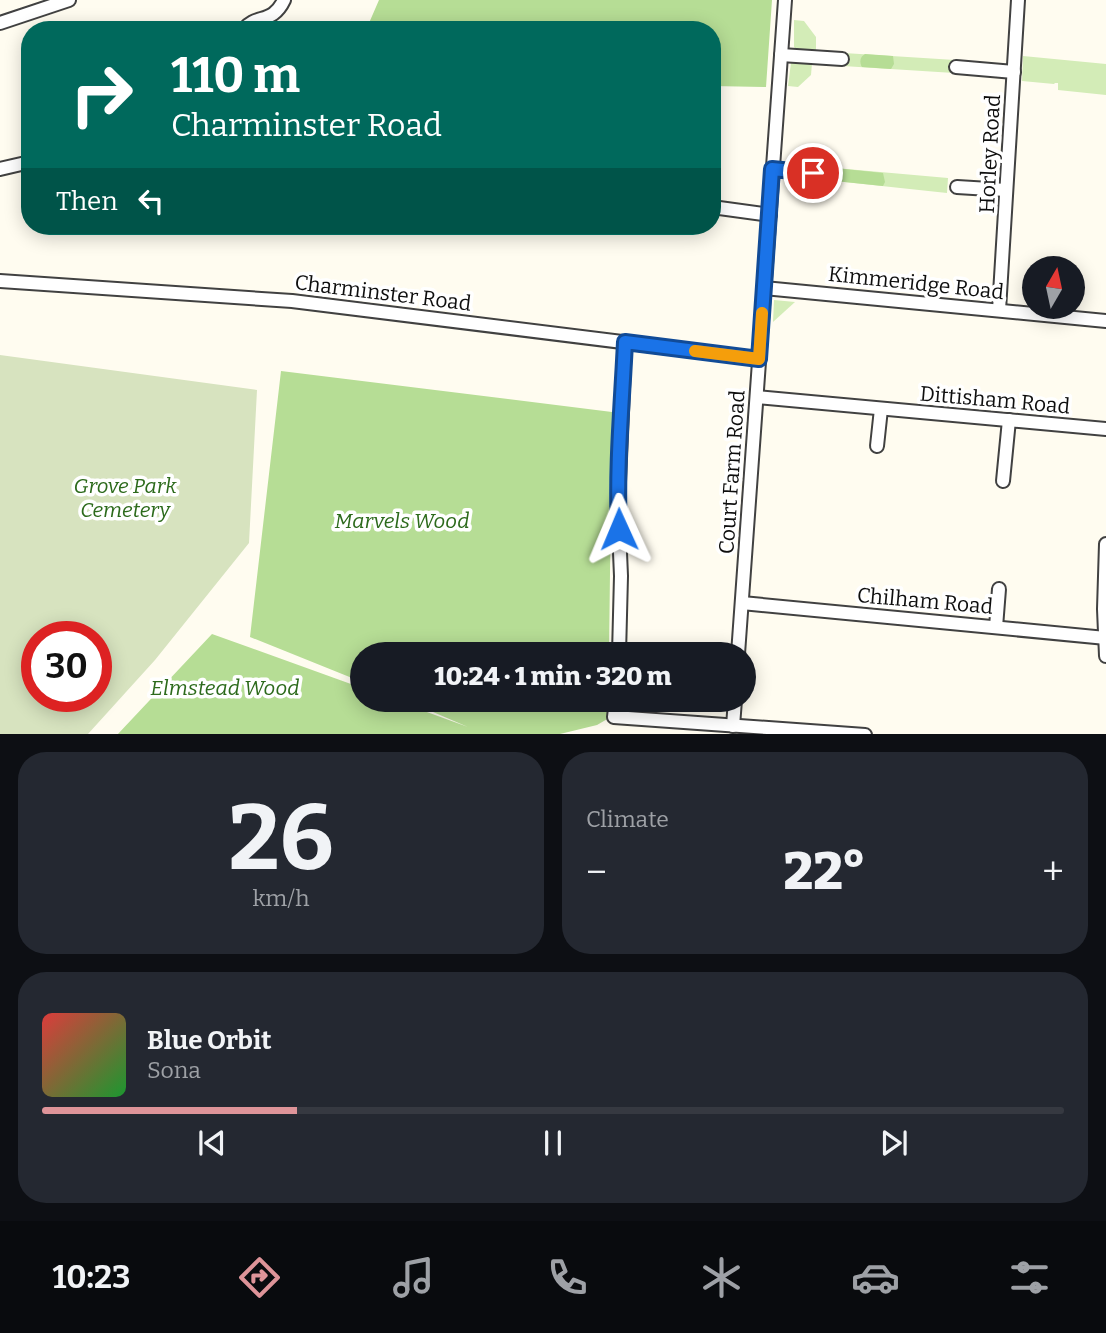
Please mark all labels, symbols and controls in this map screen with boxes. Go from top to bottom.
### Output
text: 110 m [171,46,300,105]
icon: right [56,49,147,140]
street label: Horley Road [974,94,1006,214]
text: Charminster Road [171,106,442,144]
pin [783,143,843,203]
icon: arrive [794,154,832,192]
icon: left [132,182,170,220]
text: Then [56,186,118,217]
north arrow [1022,256,1085,318]
map controls [1022,256,1085,319]
street label: Kimmeridge Road [827,261,1005,305]
street label: Charminster Road [293,269,473,317]
street label: Dittisham Road [919,380,1071,420]
street label: Court Farm Road [713,389,751,555]
park label: Grove Park Cemetery [73,473,177,523]
position arrow [582,492,656,566]
park label: Marvels Wood [334,508,470,534]
street label: Chilham Road [856,582,994,620]
speed limit sign: 30 [21,621,112,712]
text: 10:24 · 1 min · 320 m [434,661,672,692]
park label: Elmstead Wood [150,675,300,701]
text: 26 [228,784,334,893]
text: Climate [586,805,669,833]
text: 22° [783,840,866,903]
text: − [586,849,607,895]
text: + [1042,849,1064,895]
text: km/h [253,884,309,912]
text: Blue Orbit [147,1025,271,1056]
text: Sona [147,1056,201,1084]
icon: previous [193,1124,231,1162]
icon: pause [534,1124,572,1162]
icon: next [875,1124,913,1162]
icon: directions [235,1253,284,1302]
icon: music [389,1253,438,1302]
icon: phone [543,1253,592,1302]
icon: climate [697,1253,746,1302]
icon: car [851,1253,900,1302]
icon: filters [1005,1253,1054,1302]
text: 10:23 [52,1258,130,1296]

